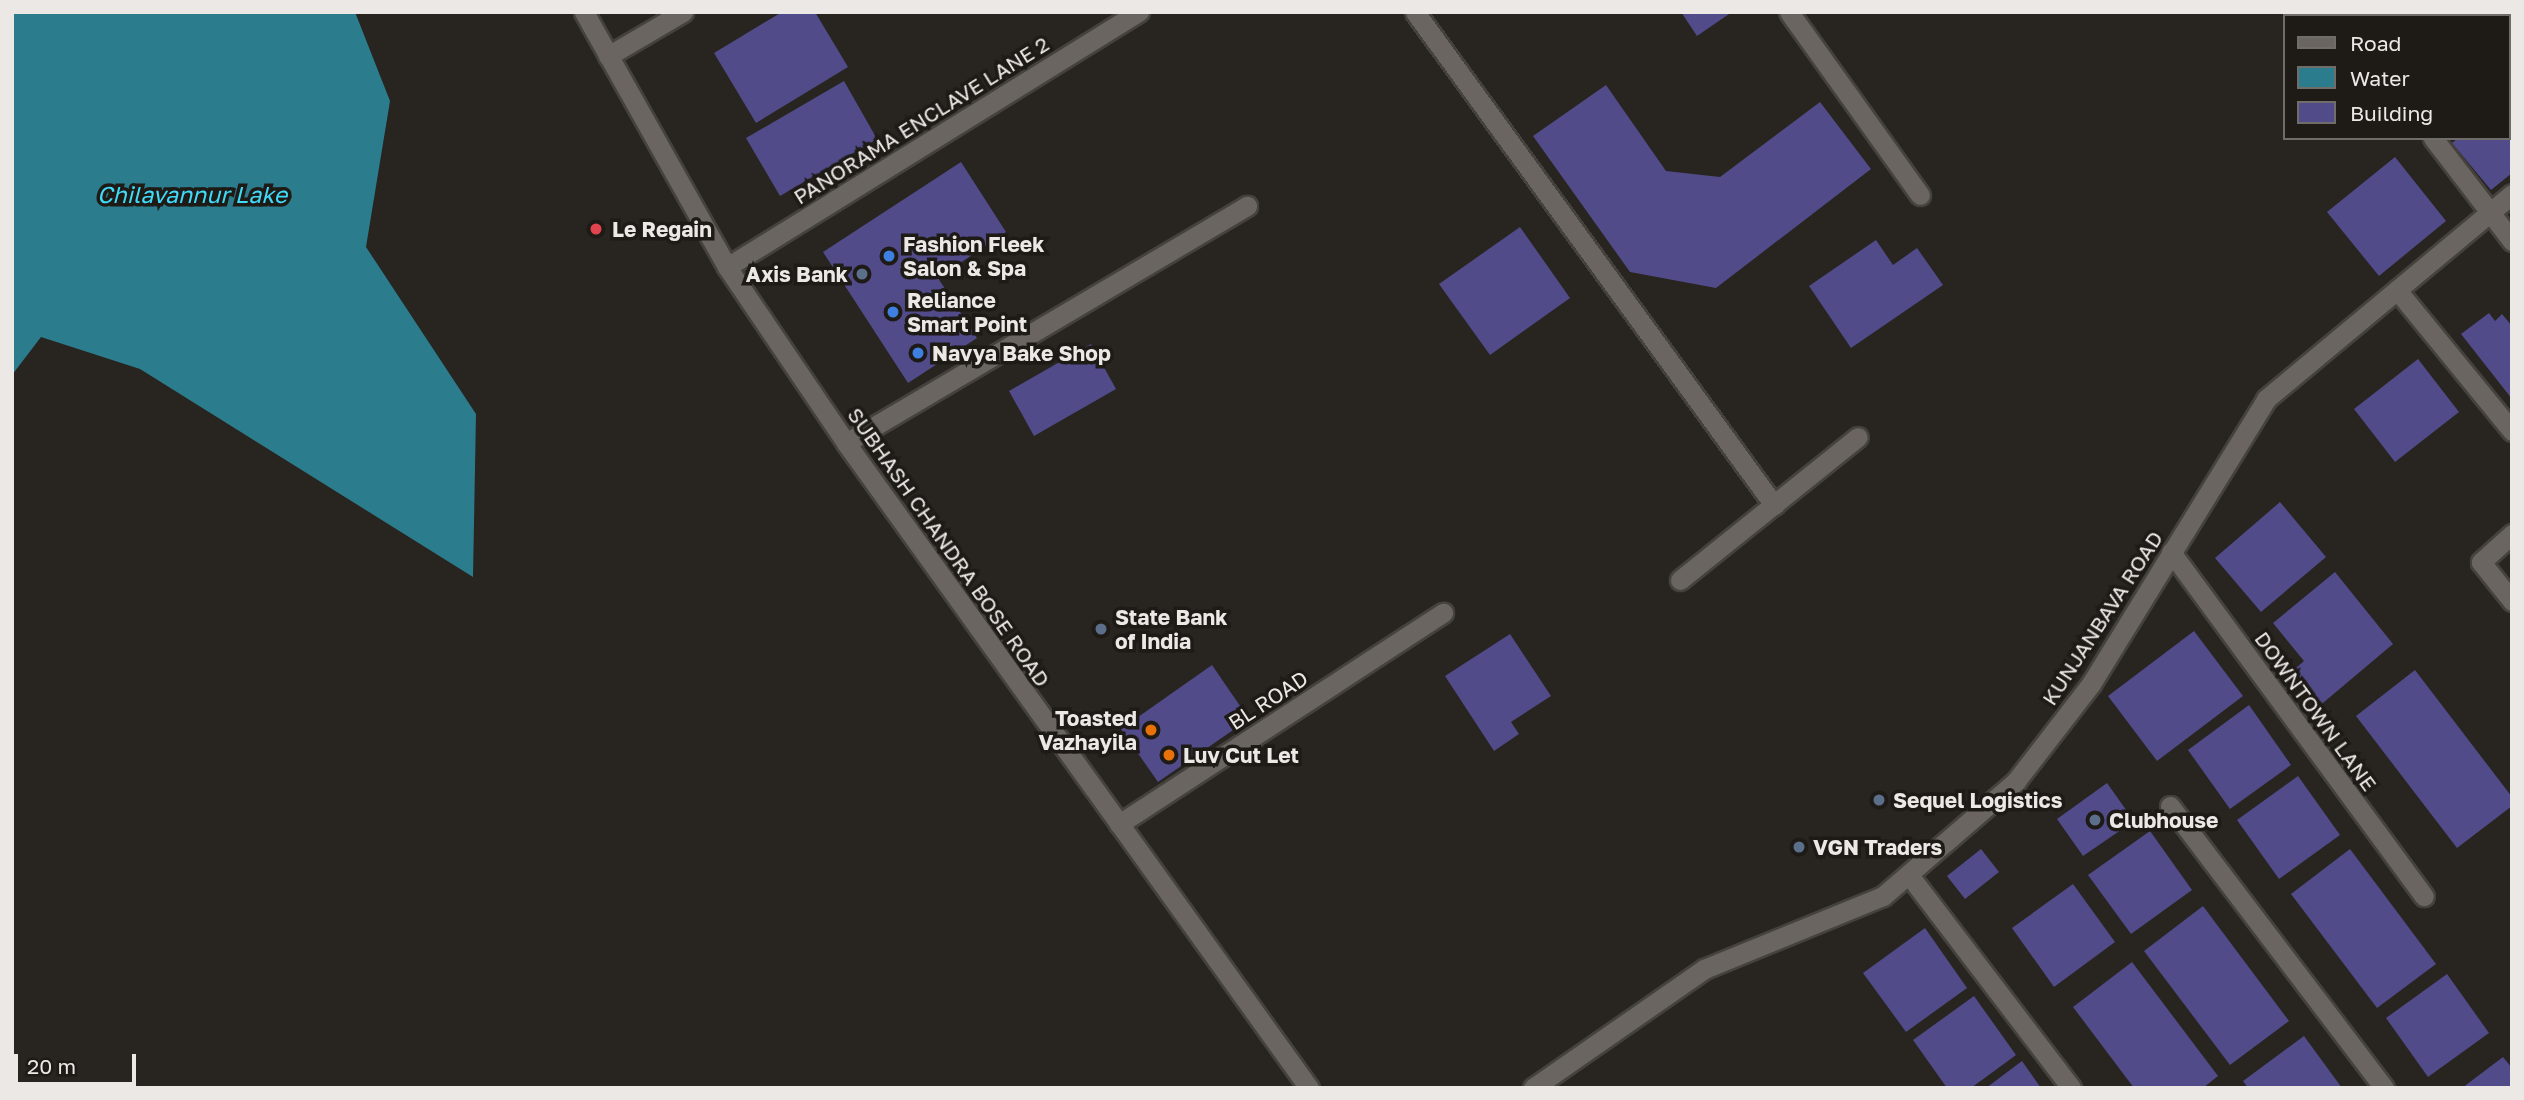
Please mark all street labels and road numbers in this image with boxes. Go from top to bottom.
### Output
street label: PANORAMA ENCLAVE LANE 2 [789,31,1053,209]
street label: SUBHASH CHANDRA BOSE ROAD [843,403,1055,691]
street label: KUNJANBAVA ROAD [2036,526,2168,710]
street label: DOWNTOWN LANE [2250,626,2382,796]
street label: BL ROAD [1224,665,1312,735]

